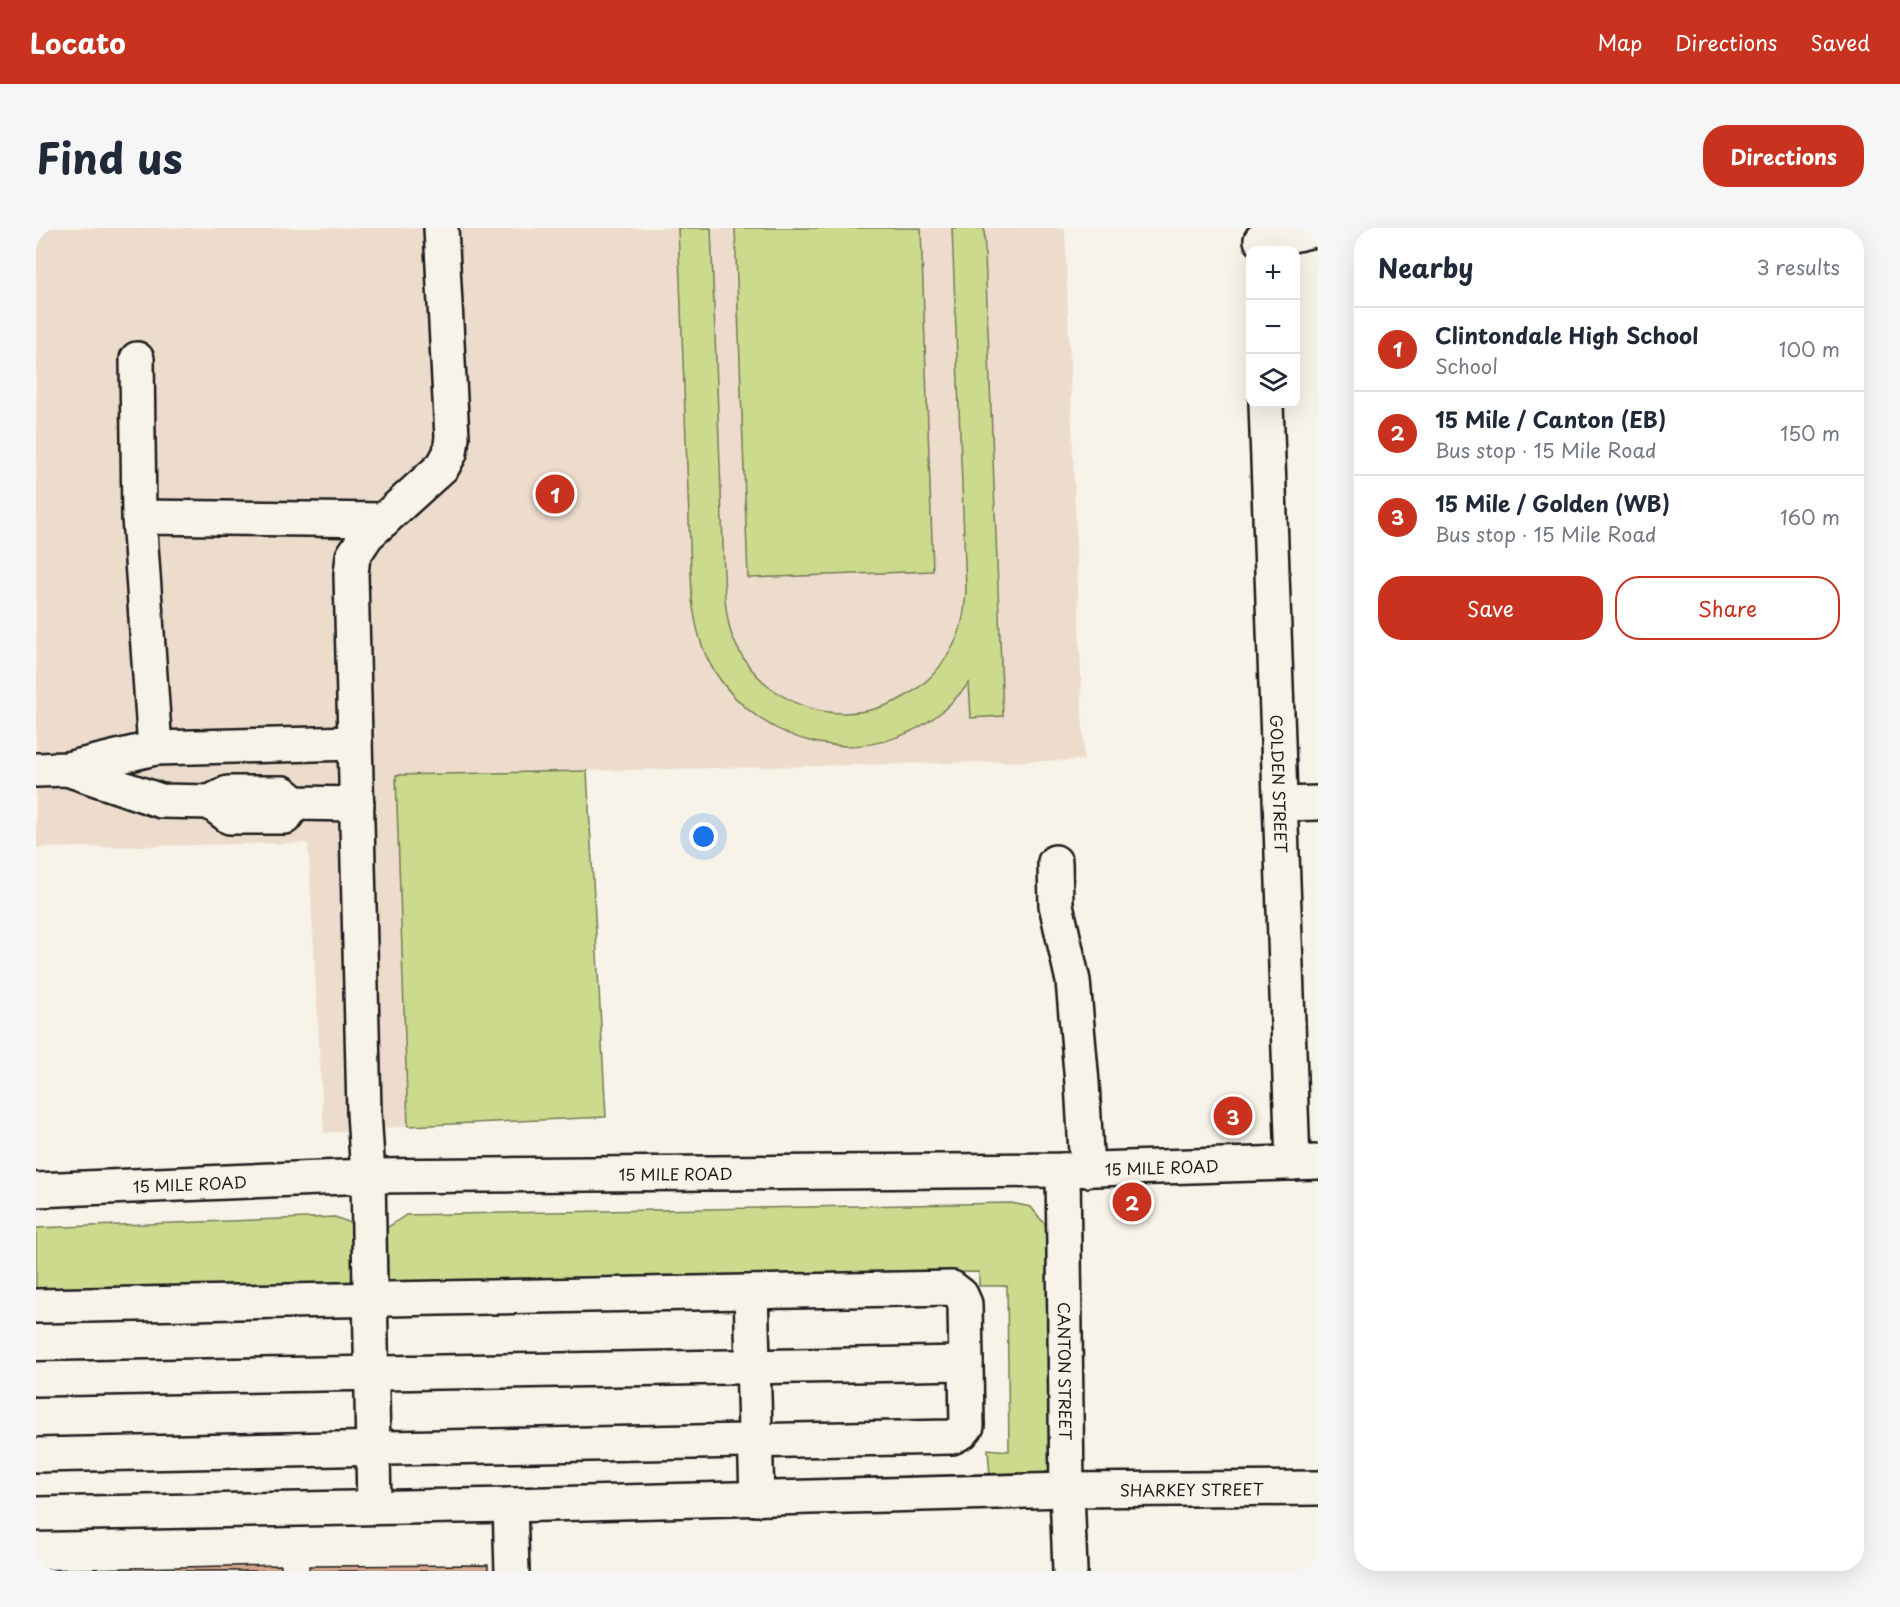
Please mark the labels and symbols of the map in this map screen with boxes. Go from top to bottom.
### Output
pin: 1 [536,472,574,516]
street label: GOLDEN STREET [1265,714,1294,853]
your location [689,822,718,851]
pin: 3 [1214,1094,1252,1138]
street label: 15 MILE ROAD [1104,1153,1219,1181]
street label: 15 MILE ROAD [619,1161,733,1186]
street label: 15 MILE ROAD [132,1169,247,1198]
pin: 2 [1112,1180,1152,1224]
street label: CANTON STREET [1053,1302,1078,1440]
street label: SHARKEY STREET [1120,1476,1264,1502]

